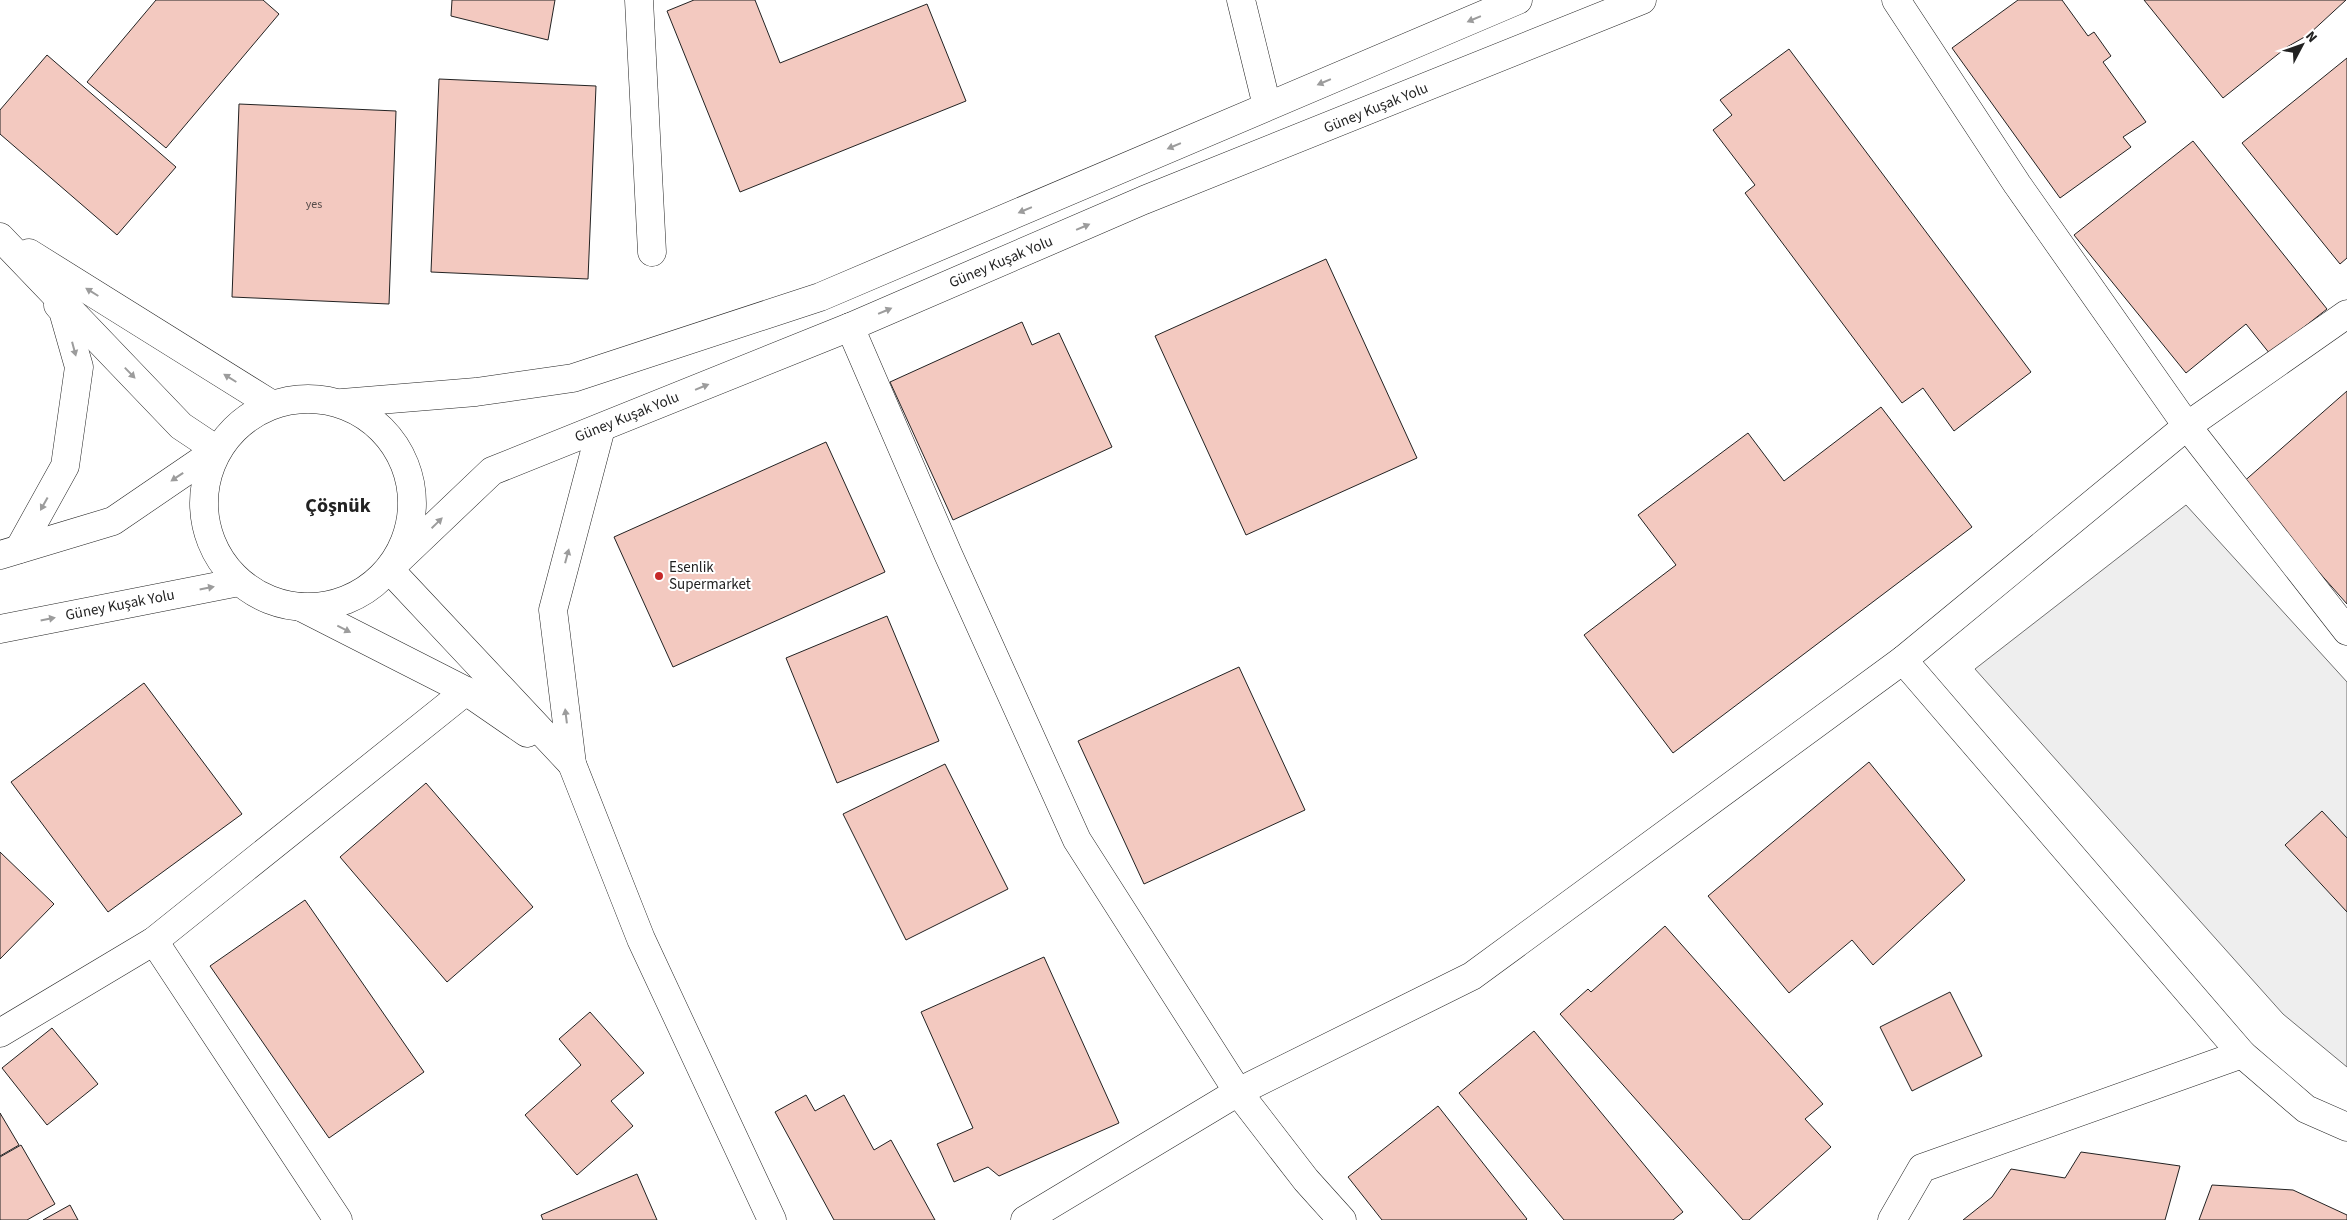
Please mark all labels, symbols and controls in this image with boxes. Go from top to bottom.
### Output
one-way arrow [1466,16,1481,23]
north arrow [2277,20,2327,70]
text: N [2300,27,2322,47]
street label: Güney Kuşak Yolu [1321,78,1431,138]
one-way arrow [1317,79,1331,87]
one-way arrow [1166,142,1181,150]
house number: yes [306,196,322,213]
one-way arrow [1018,206,1032,214]
one-way arrow [1076,222,1090,230]
street label: Güney Kuşak Yolu [946,231,1056,293]
one-way arrow [86,287,99,297]
one-way arrow [878,307,892,315]
one-way arrow [70,341,78,356]
one-way arrow [124,367,136,379]
one-way arrow [224,373,237,383]
one-way arrow [695,382,709,390]
street label: Güney Kuşak Yolu [572,387,682,447]
one-way arrow [170,472,184,482]
district label: Çöşnük [305,492,371,520]
one-way arrow [39,497,48,511]
one-way arrow [431,517,443,529]
one-way arrow [563,548,571,563]
place label: Esenlik Supermarket [669,557,751,595]
marker: Esenlik Supermarket [653,570,665,582]
street label: Güney Kuşak Yolu [64,584,176,626]
one-way arrow [200,584,215,592]
one-way arrow [40,615,56,623]
one-way arrow [337,625,351,633]
one-way arrow [562,707,570,723]

